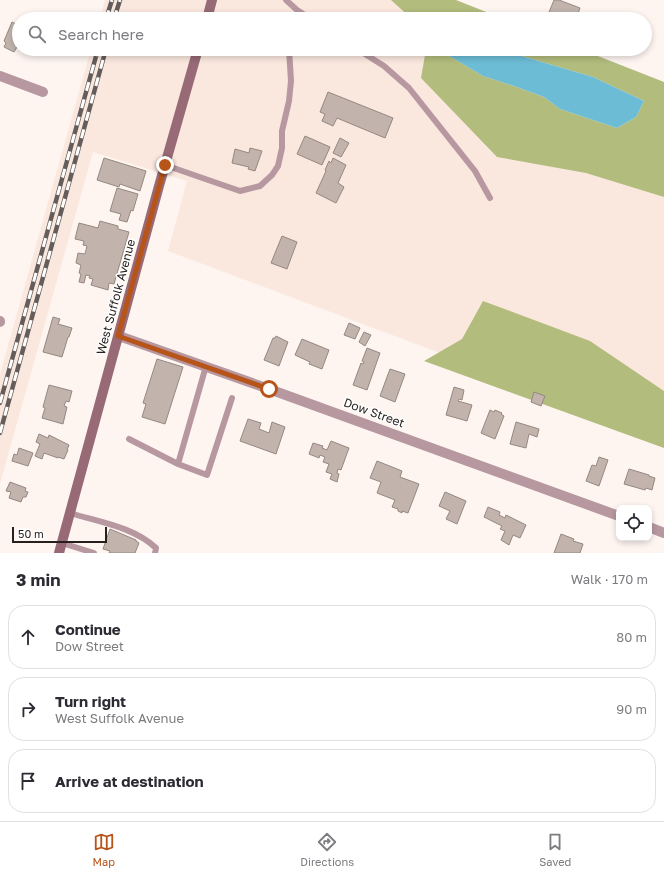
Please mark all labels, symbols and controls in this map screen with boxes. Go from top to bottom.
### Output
search box [12,12,652,56]
icon: search [26,23,48,45]
text: Search here [58,25,144,43]
route end [156,156,174,174]
street label: West Suffolk Avenue [93,237,138,356]
route start [260,380,278,398]
street label: Dow Street [342,395,407,431]
map controls [616,505,652,541]
button: locate [616,505,652,541]
scale bar [12,525,107,544]
text: 50 m [18,527,44,540]
text: 3 min [16,569,60,590]
text: Walk · 170 m [571,571,648,587]
text: Continue [55,620,121,638]
icon: ahead [17,626,39,648]
text: 80 m [616,629,647,645]
text: Dow Street [55,638,124,654]
text: Turn right [55,692,126,710]
icon: right [17,698,39,720]
text: 90 m [616,701,647,717]
text: West Suffolk Avenue [55,710,184,726]
icon: arrive [17,770,39,792]
text: Arrive at destination [55,772,204,790]
tab: Map [93,831,115,868]
tab: Directions [300,831,354,868]
tab: Saved [539,831,571,868]

